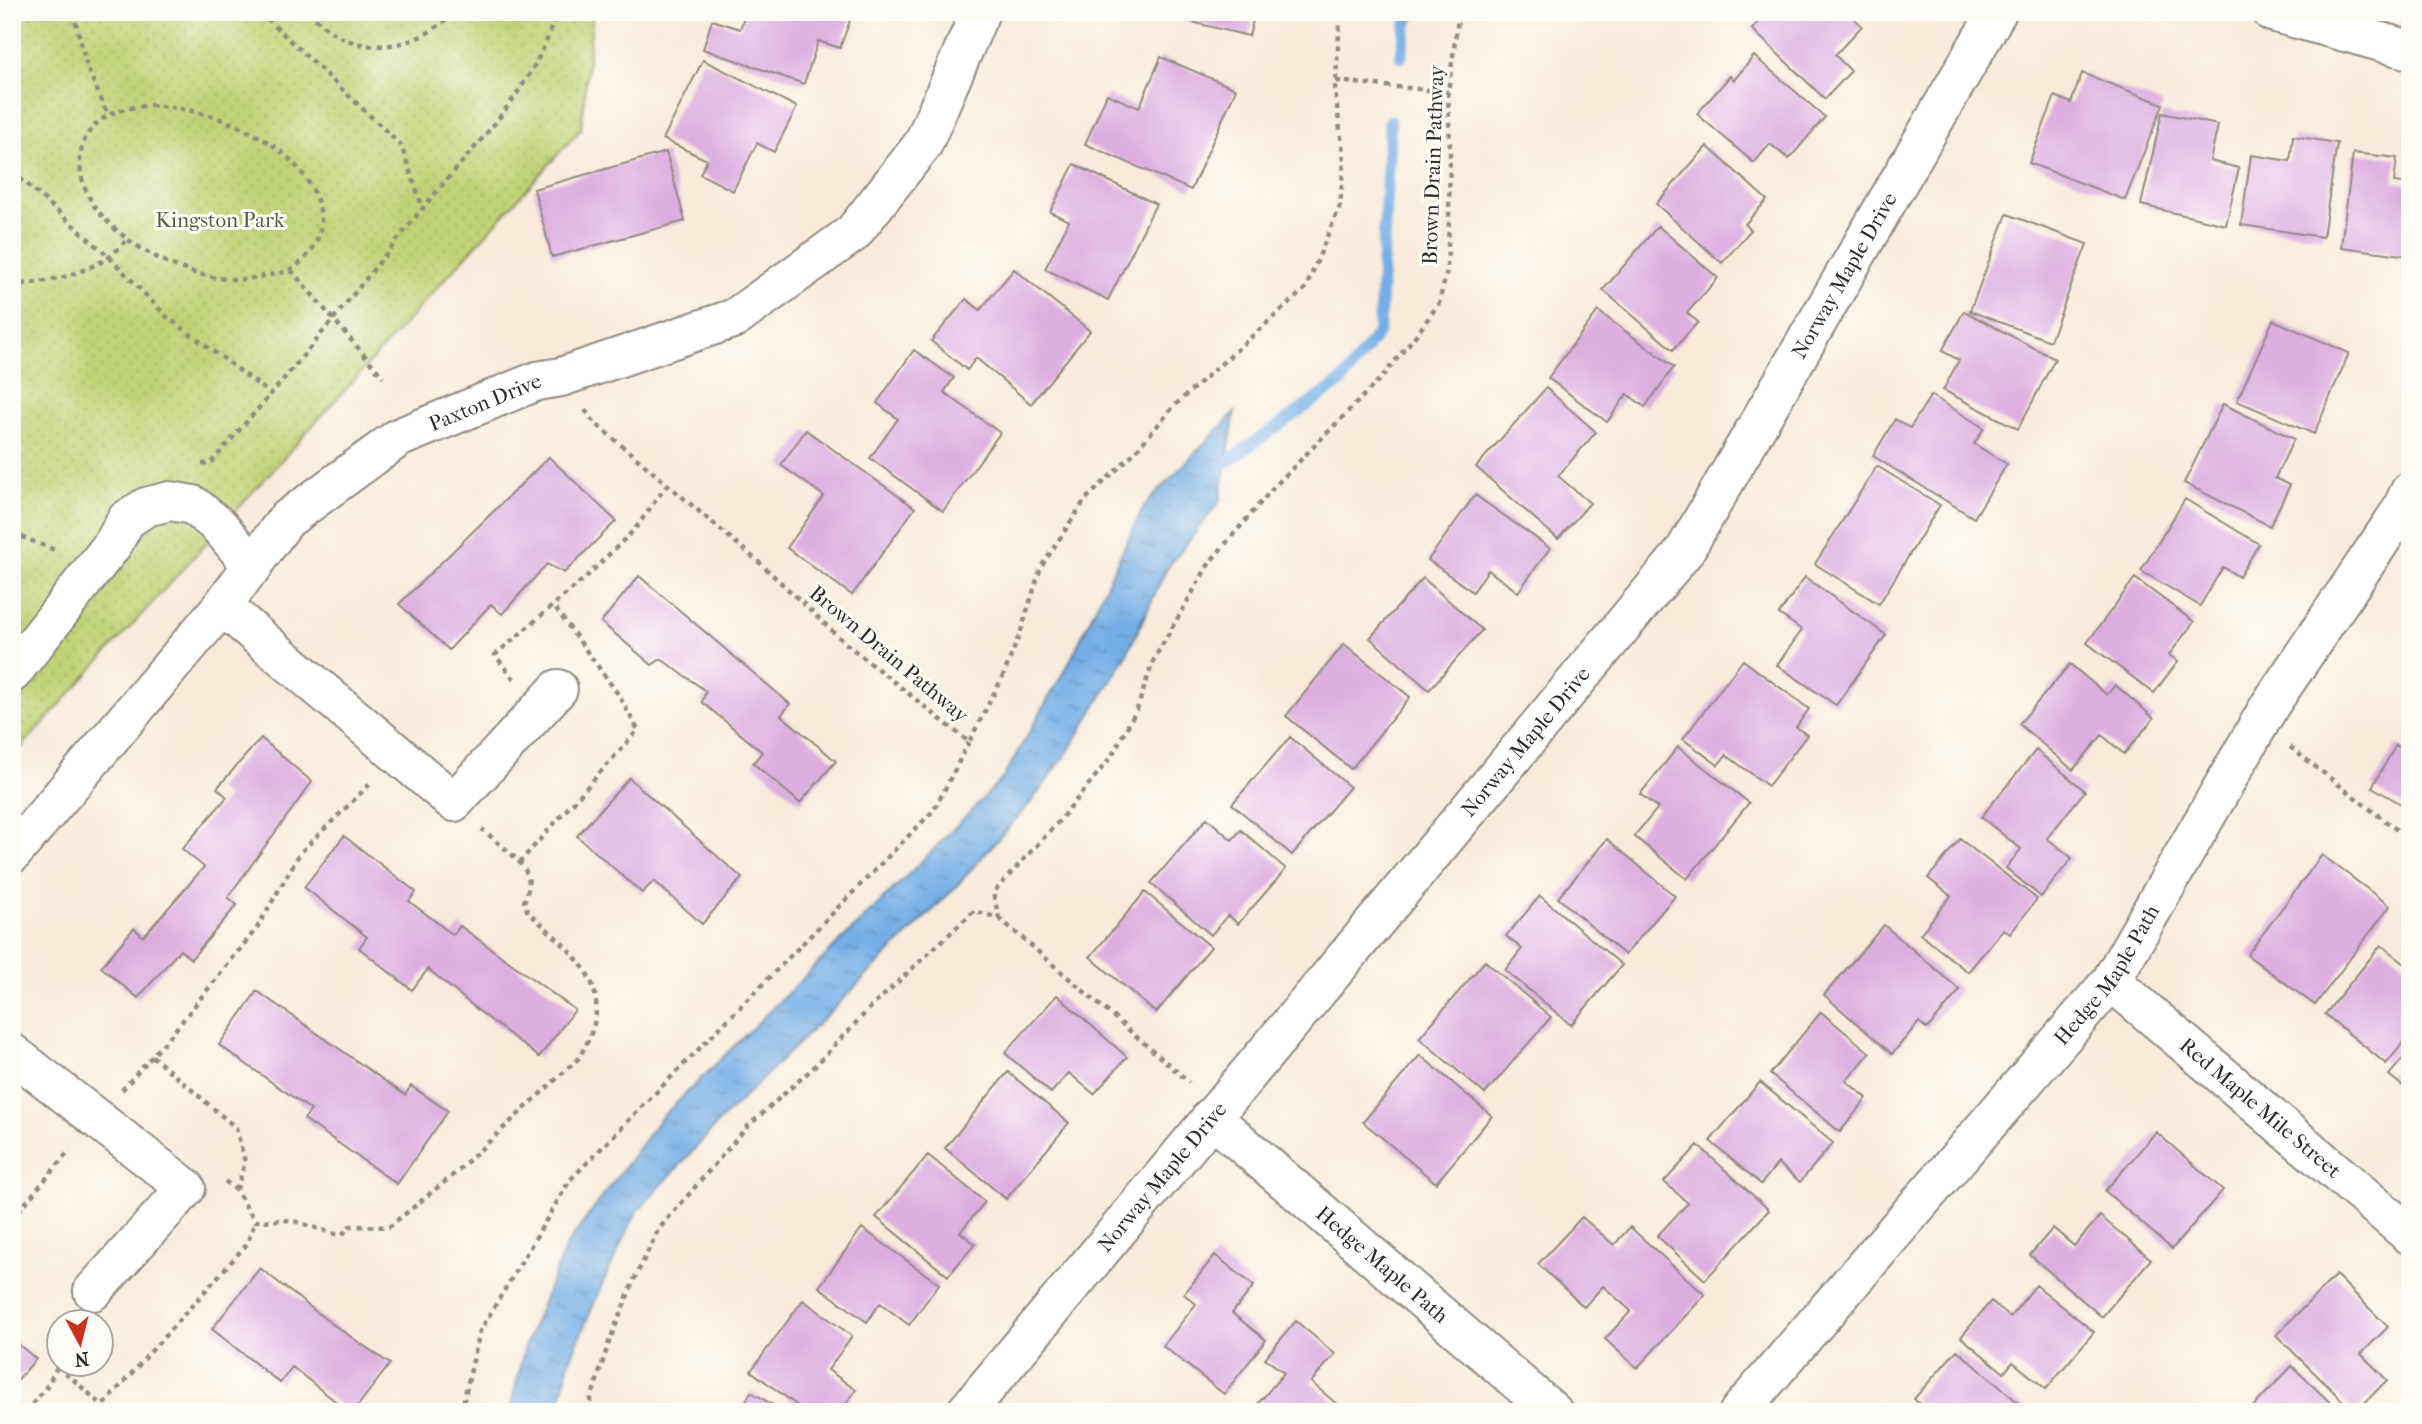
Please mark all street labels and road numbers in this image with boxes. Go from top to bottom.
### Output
street label: Brown Drain Pathway [1418,64,1449,265]
street label: Norway Maple Drive [1787,188,1902,363]
street label: Paxton Drive [425,369,545,436]
street label: Brown Drain Pathway [805,581,974,728]
street label: Norway Maple Drive [1456,662,1595,822]
street label: Hedge Maple Path [2049,900,2164,1050]
street label: Red Maple Mile Street [2175,1033,2346,1183]
street label: Norway Maple Drive [1093,1097,1231,1257]
street label: Hedge Maple Path [1311,1201,1453,1328]

